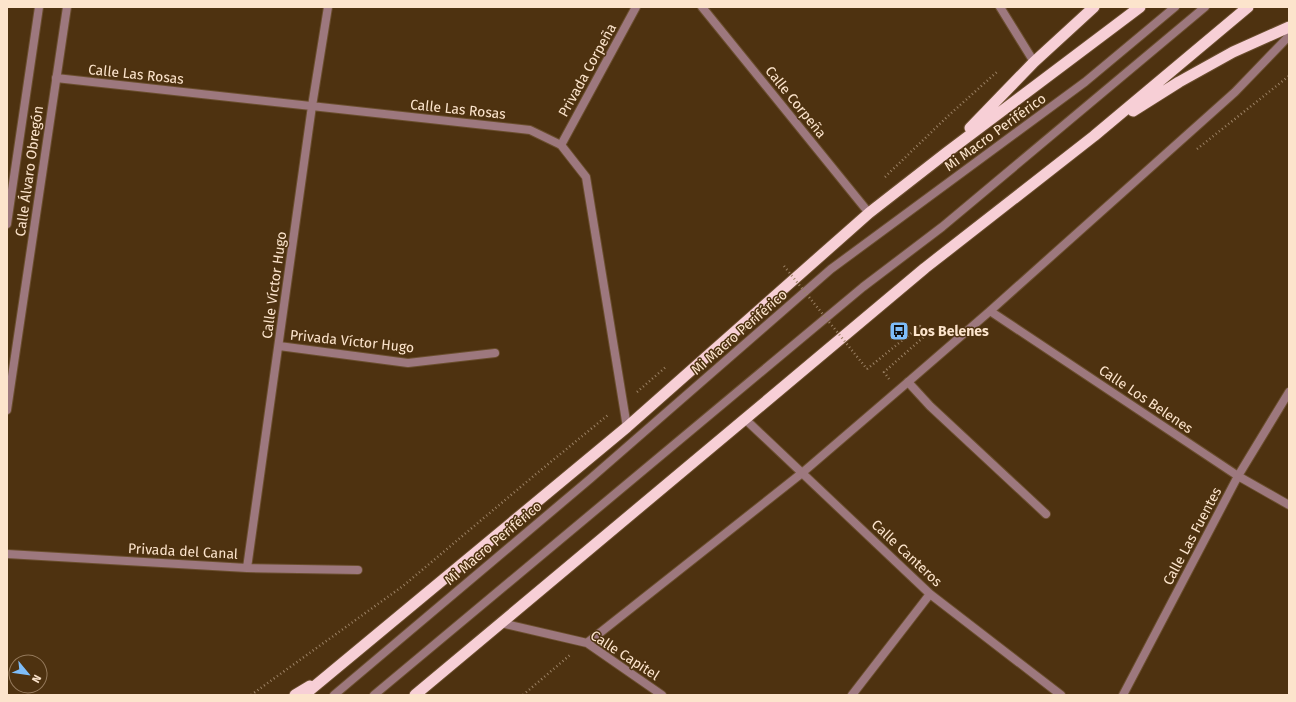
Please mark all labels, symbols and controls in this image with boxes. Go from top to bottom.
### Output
street label: Privada Corpeña [555,21,620,120]
street label: Calle Las Rosas [87,61,185,88]
street label: Calle Corpeña [761,63,830,142]
street label: Mi Macro Periférico [941,90,1049,175]
street label: Calle Las Rosas [409,96,507,123]
street label: Calle Álvaro Obregón [11,104,47,238]
street label: Calle Víctor Hugo [259,230,290,340]
street label: Mi Macro Periférico [688,286,791,379]
bus stop icon: Los Belenes [888,320,910,342]
place label: Los Belenes [913,323,989,340]
street label: Privada Víctor Hugo [289,327,415,356]
street label: Calle Los Belenes [1095,362,1196,437]
street label: Calle Las Fuentes [1159,484,1226,588]
street label: Mi Macro Periférico [441,498,545,589]
street label: Calle Canteros [868,516,946,591]
street label: Privada del Canal [128,540,238,563]
street label: Calle Capitel [587,627,662,684]
north arrow [8,654,48,694]
text: N [29,672,44,685]

